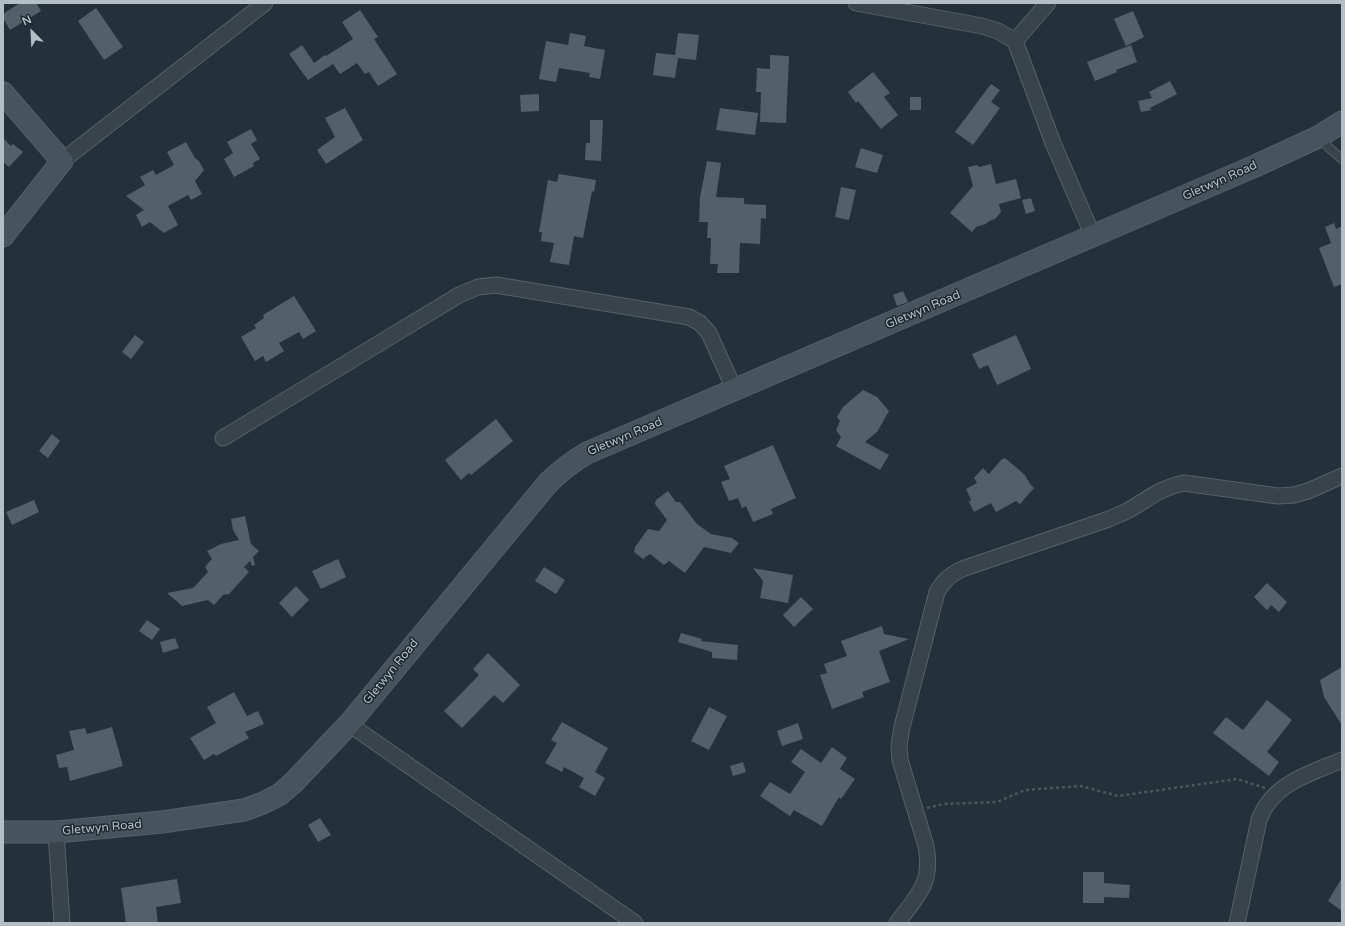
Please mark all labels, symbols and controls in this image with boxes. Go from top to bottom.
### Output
north arrow [12,12,52,52]
text: N [20,13,34,28]
street label: Gletwyn Road [1181,158,1259,204]
street label: Gletwyn Road [883,288,963,332]
street label: Gletwyn Road [585,415,665,459]
street label: Gletwyn Road [360,636,422,708]
street label: Gletwyn Road [62,817,142,839]

